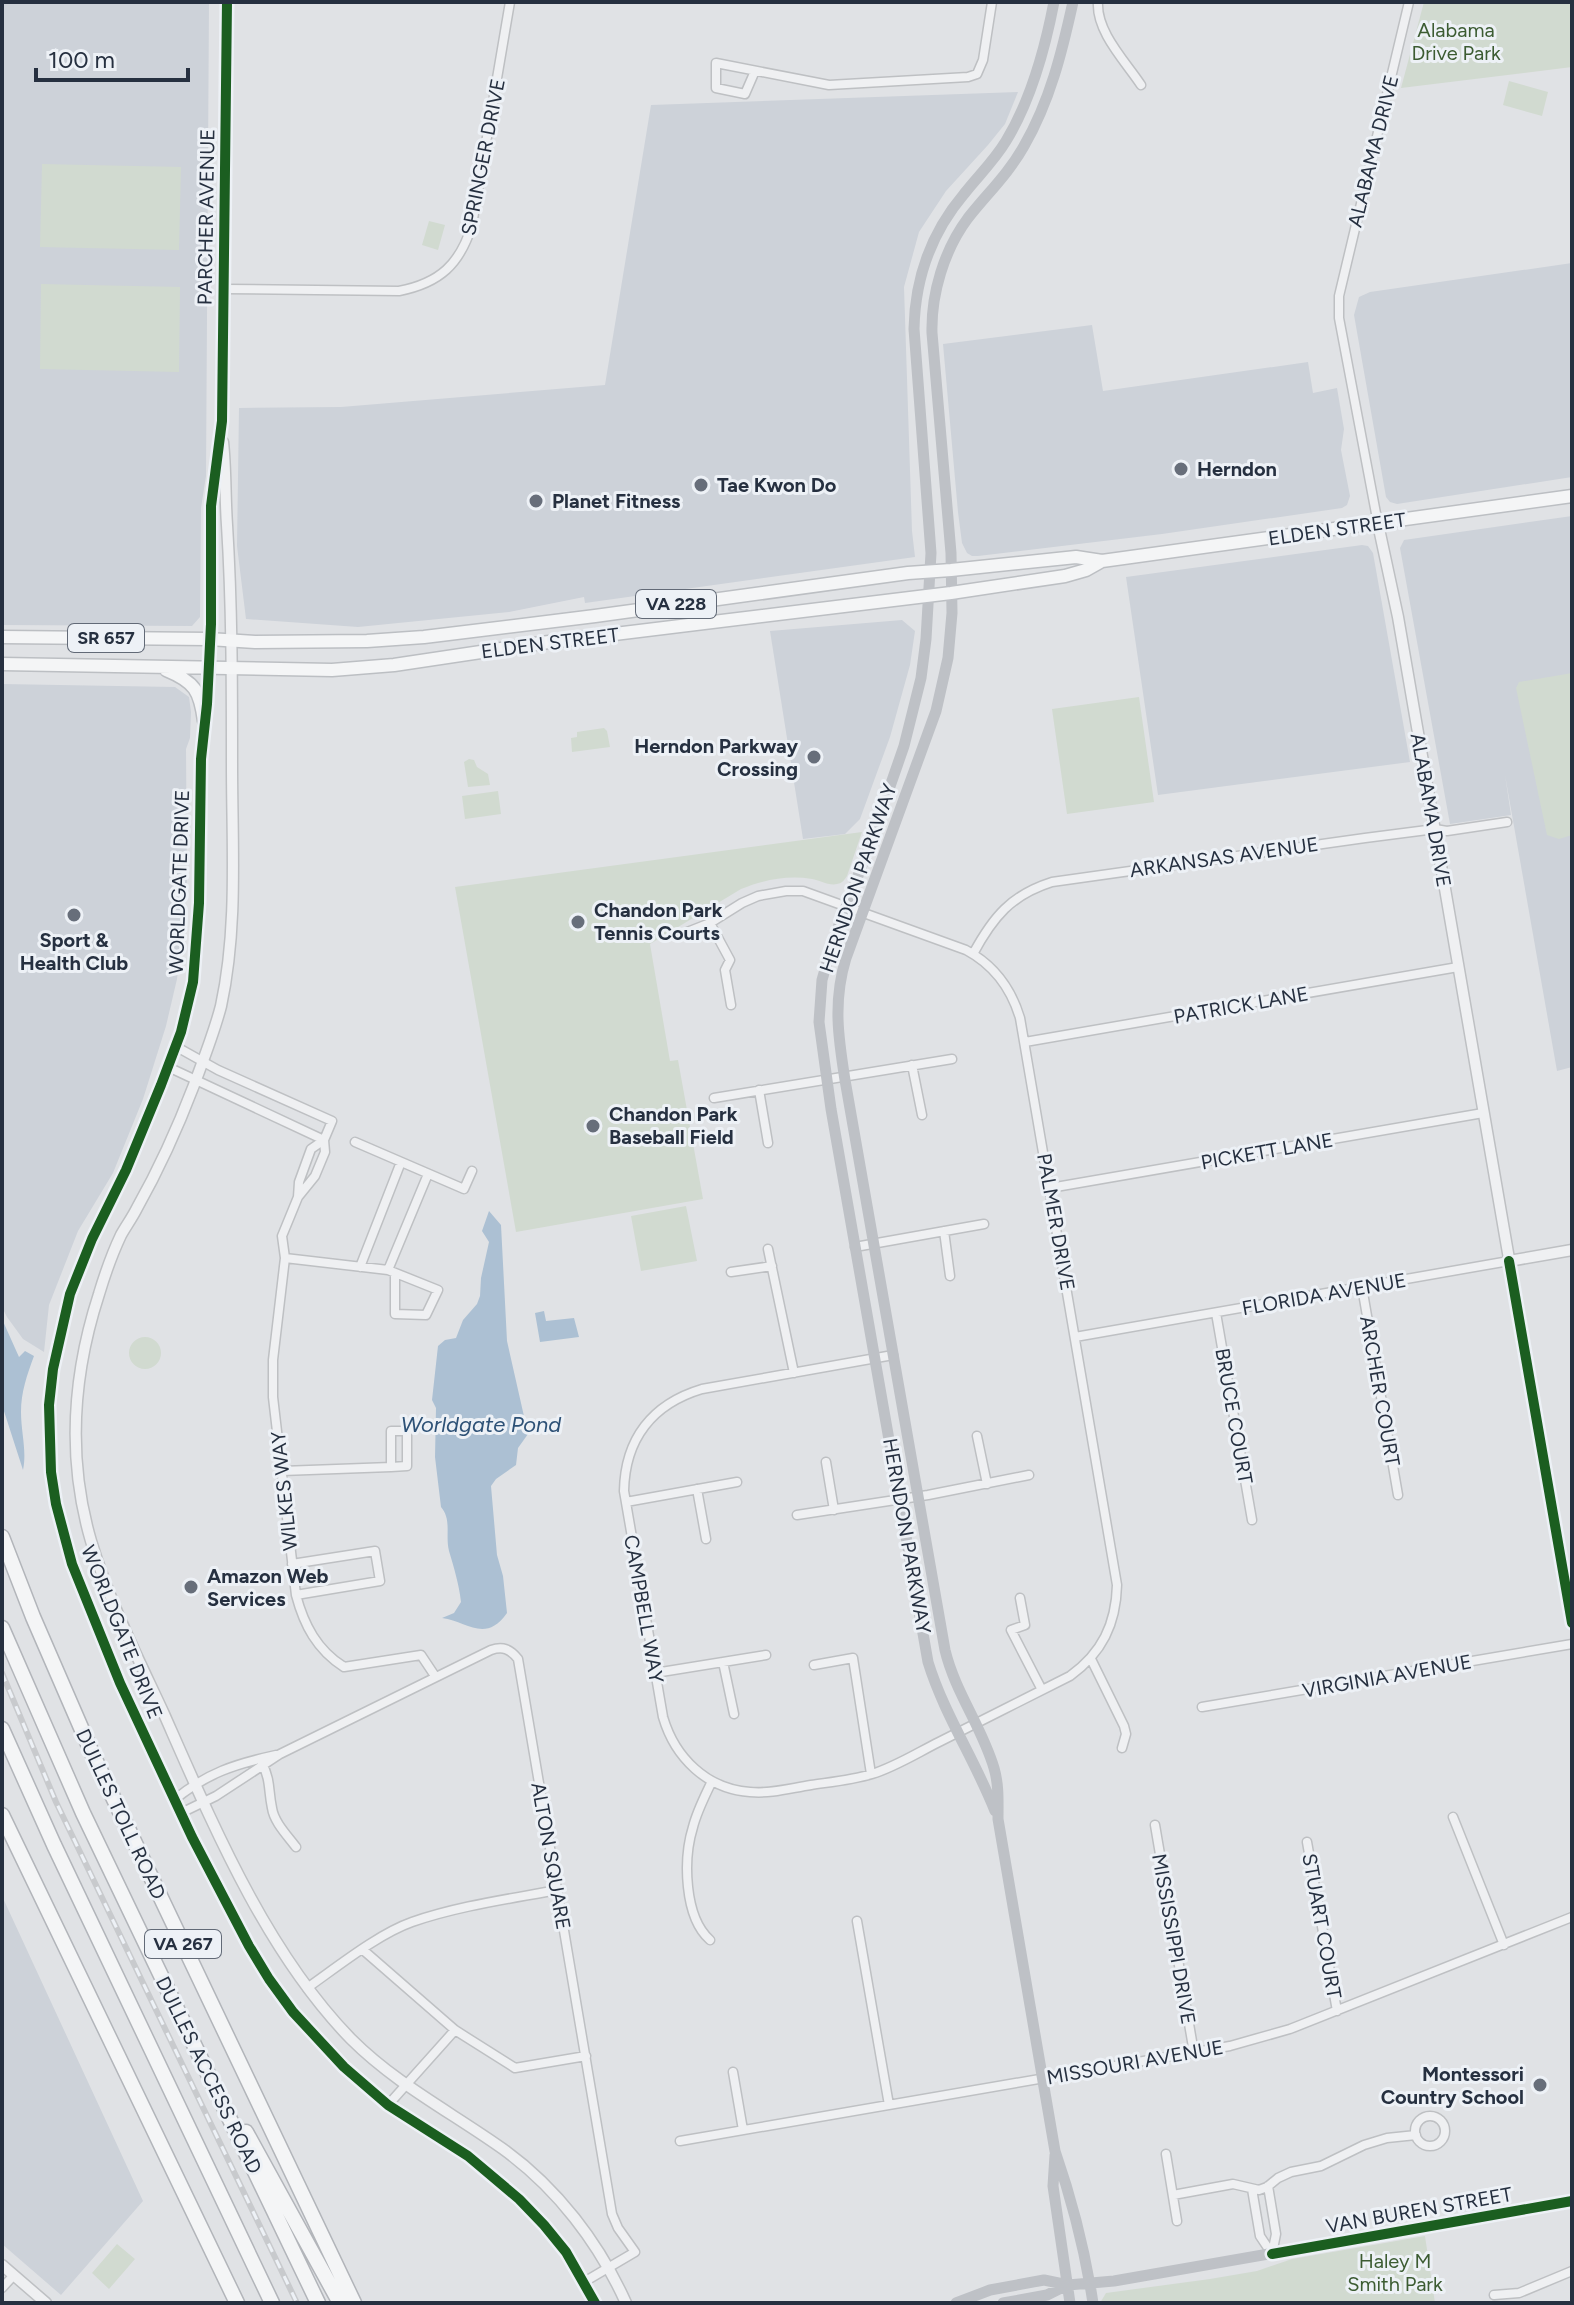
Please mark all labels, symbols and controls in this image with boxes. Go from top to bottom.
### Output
park label: Alabama Drive Park [1411,18,1501,65]
scale bar [36,32,188,82]
text: 100 m [48,45,115,74]
street label: ALABAMA DRIVE [1342,72,1404,230]
street label: SPRINGER DRIVE [456,77,510,237]
street label: PARCHER AVENUE [192,129,220,305]
place label: Herndon [1197,457,1277,481]
marker: Herndon [1172,460,1190,478]
place label: Tae Kwon Do [717,473,837,497]
marker: Tae Kwon Do [692,476,710,494]
place label: Planet Fitness [552,489,680,513]
marker: Planet Fitness [527,492,545,510]
street label: ELDEN STREET [1267,507,1407,551]
road number: VA 228 [636,590,716,618]
street label: ELDEN STREET [480,623,620,663]
road number: SR 657 [68,624,144,652]
street label: ALABAMA DRIVE [1406,731,1456,889]
place label: Herndon Parkway Crossing [634,734,798,781]
marker: Herndon Parkway Crossing [805,748,823,766]
street label: HERNDON PARKWAY [814,780,902,976]
street label: WORLDGATE DRIVE [164,789,194,975]
street label: ARKANSAS AVENUE [1128,832,1320,882]
place label: Chandon Park Tennis Courts [594,898,723,945]
marker: Sport & Health Club [65,906,83,924]
marker: Chandon Park Tennis Courts [569,913,587,931]
place label: Sport & Health Club [20,928,128,975]
street label: PATRICK LANE [1172,981,1310,1029]
place label: Chandon Park Baseball Field [609,1102,738,1149]
marker: Chandon Park Baseball Field [584,1117,602,1135]
street label: PICKETT LANE [1199,1128,1335,1174]
street label: PALMER DRIVE [1032,1151,1080,1293]
street label: FLORIDA AVENUE [1240,1268,1408,1320]
street label: ARCHER COURT [1355,1314,1405,1468]
street label: BRUCE COURT [1210,1346,1258,1486]
water label: Worldgate Pond [401,1411,562,1438]
street label: WILKES WAY [266,1430,302,1552]
street label: HERNDON PARKWAY [878,1436,936,1636]
street label: CAMPBELL WAY [619,1533,669,1685]
street label: WORLDGATE DRIVE [76,1542,168,1722]
place label: Amazon Web Services [207,1564,329,1611]
marker: Amazon Web Services [182,1578,200,1596]
street label: VIRGINIA AVENUE [1301,1649,1473,1703]
street label: DULLES TOLL ROAD [71,1725,171,1903]
street label: ALTON SQUARE [526,1780,576,1932]
street label: MISSISSIPPI DRIVE [1147,1852,1201,2026]
street label: STUART COURT [1297,1852,1347,2000]
road number: VA 267 [145,1930,221,1958]
street label: DULLES ACCESS ROAD [151,1972,267,2178]
street label: MISSOURI AVENUE [1045,2035,1225,2089]
place label: Montessori Country School [1381,2062,1524,2109]
marker: Montessori Country School [1531,2076,1549,2094]
street label: VAN BUREN STREET [1324,2182,1514,2238]
park label: Haley M Smith Park [1347,2249,1443,2296]

